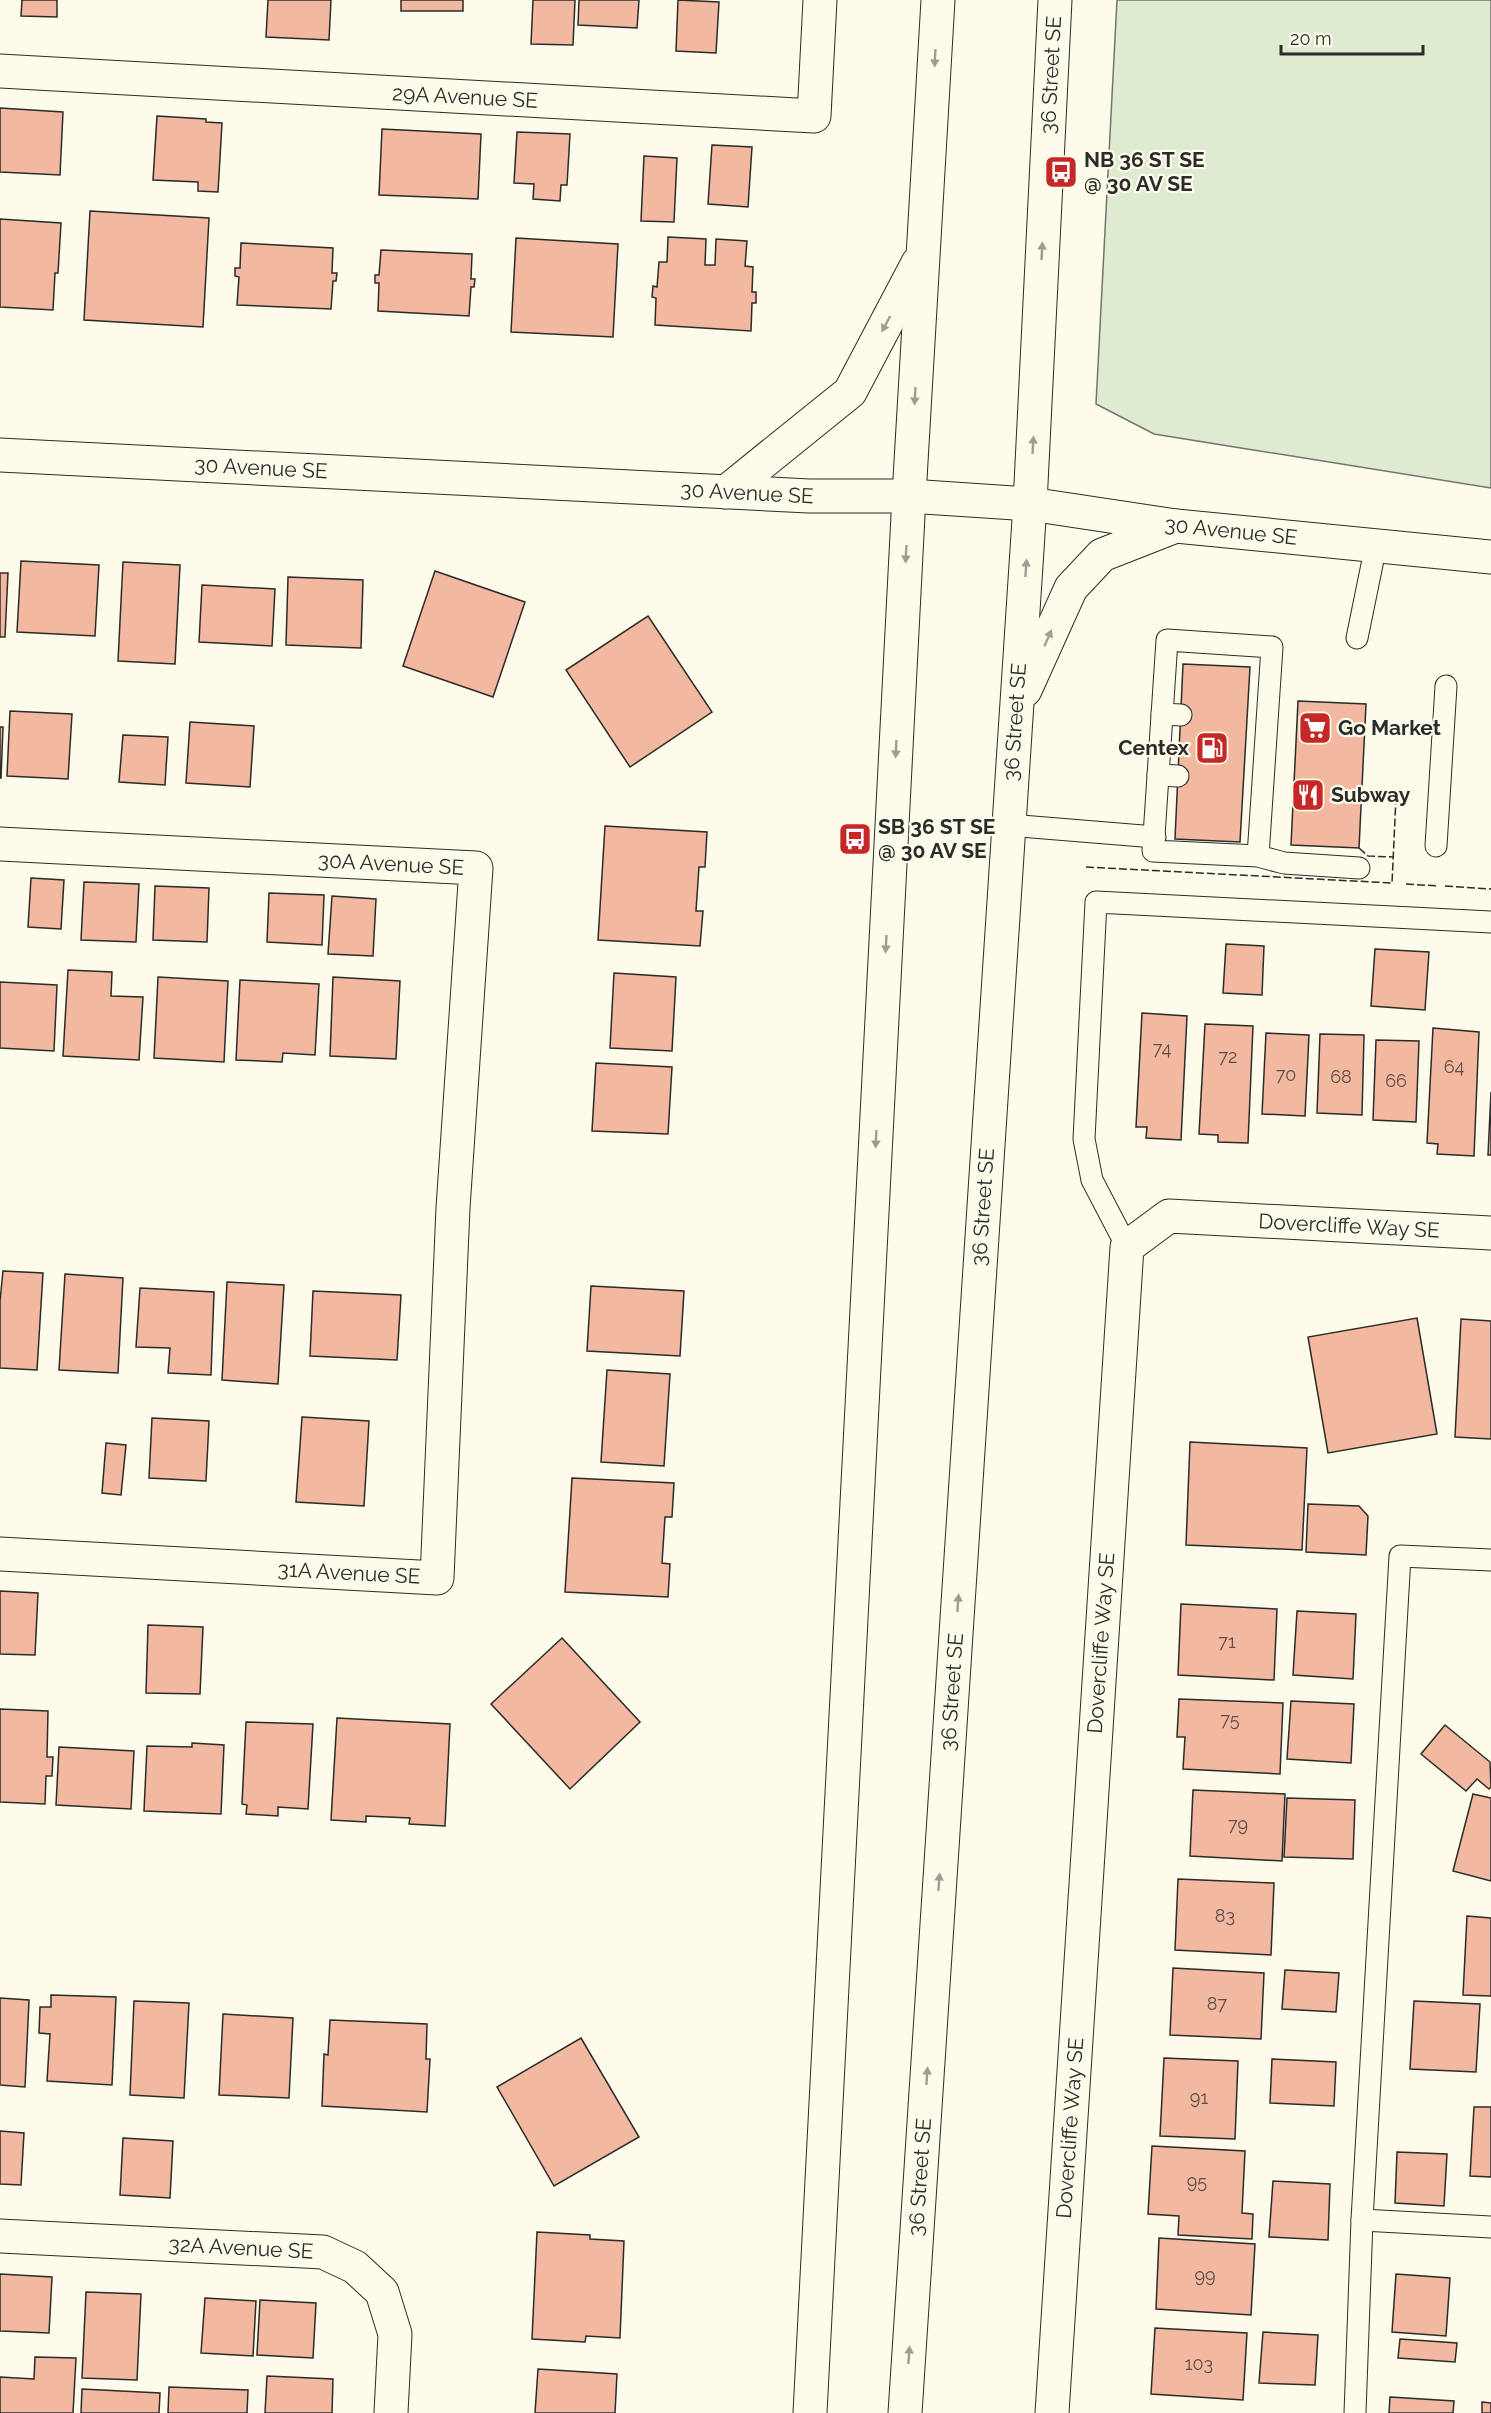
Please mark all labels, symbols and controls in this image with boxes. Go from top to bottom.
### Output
street label: 36 Street SE [1035,15,1066,135]
scale bar [1281,18,1424,56]
text: 20 m [1290,28,1332,49]
one-way arrow [930,49,939,68]
street label: 29A Avenue SE [391,80,539,113]
place label: NB 36 ST SE @ 30 AV SE [1084,147,1205,196]
bus stop icon: NB 36 ST SE @ 30 AV SE [1043,154,1079,190]
one-way arrow [1038,241,1047,260]
one-way arrow [881,315,891,332]
one-way arrow [910,386,919,405]
one-way arrow [1028,436,1037,455]
street label: 30 Avenue SE [194,452,328,483]
street label: 30 Avenue SE [680,477,814,508]
street label: 30 Avenue SE [1163,511,1299,550]
one-way arrow [901,545,910,564]
one-way arrow [1021,559,1030,578]
one-way arrow [1044,629,1054,647]
street label: 36 Street SE [998,662,1031,782]
supermarket icon: Go Market [1297,710,1333,746]
place label: Go Market [1338,715,1441,740]
fuel station icon: Centex [1194,730,1230,766]
place label: Centex [1118,735,1190,760]
one-way arrow [891,740,900,759]
restaurant icon: Subway [1290,777,1326,813]
place label: Subway [1331,782,1411,807]
place label: SB 36 ST SE @ 30 AV SE [878,814,996,863]
bus stop icon: SB 36 ST SE @ 30 AV SE [837,821,873,857]
street label: 30A Avenue SE [317,847,465,880]
one-way arrow [881,934,890,953]
house number: 74 [1153,1038,1171,1059]
house number: 72 [1218,1046,1238,1067]
house number: 64 [1444,1056,1465,1077]
house number: 70 [1276,1064,1296,1085]
house number: 68 [1330,1066,1352,1087]
house number: 66 [1385,1070,1407,1091]
one-way arrow [871,1129,880,1148]
street label: 36 Street SE [966,1147,999,1267]
street label: Dovercliffe Way SE [1258,1208,1440,1243]
street label: Dovercliffe Way SE [1082,1551,1119,1734]
street label: 31A Avenue SE [277,1556,421,1589]
one-way arrow [953,1594,962,1613]
house number: 71 [1218,1631,1236,1652]
street label: 36 Street SE [935,1632,968,1752]
house number: 75 [1220,1709,1240,1730]
house number: 79 [1228,1814,1248,1835]
one-way arrow [935,1872,944,1891]
house number: 83 [1215,1905,1235,1926]
house number: 87 [1207,1993,1228,2014]
street label: Dovercliffe Way SE [1051,2036,1088,2219]
one-way arrow [922,2067,931,2086]
house number: 91 [1190,2087,1208,2108]
street label: 36 Street SE [903,2117,936,2237]
house number: 95 [1187,2171,1207,2192]
street label: 32A Avenue SE [168,2231,314,2264]
house number: 99 [1194,2265,1216,2286]
one-way arrow [904,2345,913,2364]
house number: 103 [1185,2353,1213,2374]

